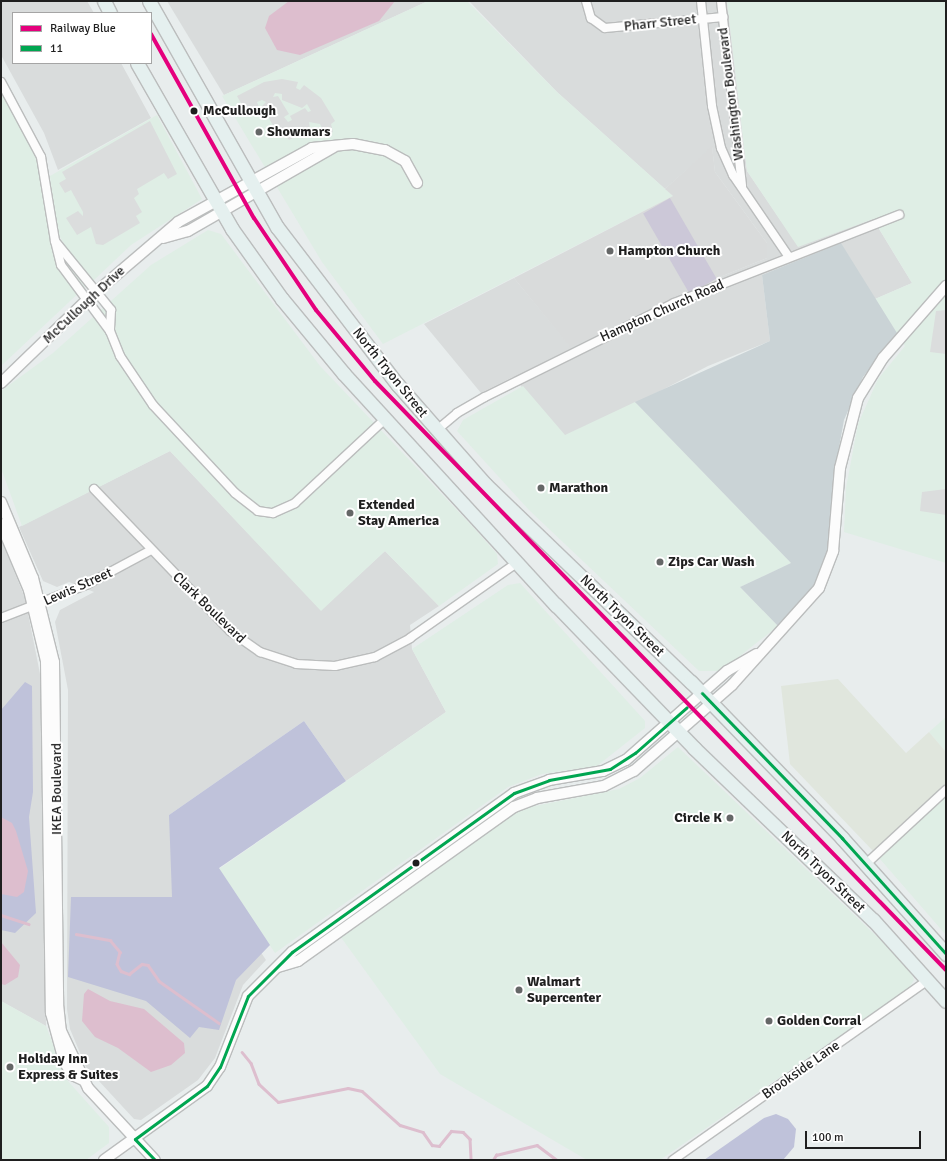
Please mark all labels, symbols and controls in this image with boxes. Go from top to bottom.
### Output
street label: Pharr Street [623,11,697,35]
legend [12,12,152,64]
text: Railway Blue [50,21,116,36]
street label: Washington Boulevard [715,27,747,161]
text: 11 [50,41,63,56]
place label: McCullough [203,103,276,119]
marker: McCullough [188,105,200,117]
place label: Showmars [267,124,331,140]
marker: Showmars [254,127,264,137]
place label: Hampton Church [618,243,720,259]
marker: Hampton Church [605,246,615,256]
street label: McCullough Drive [39,263,129,347]
street label: Hampton Church Road [597,276,727,346]
street label: North Tryon Street [349,325,431,421]
place label: Marathon [549,480,608,496]
marker: Marathon [536,483,546,493]
place label: Extended Stay America [358,497,439,530]
marker: Extended Stay America [345,508,355,518]
place label: Zips Car Wash [668,554,755,570]
marker: Zips Car Wash [655,557,665,567]
street label: Lewis Street [41,564,115,610]
street label: Clark Boulevard [169,569,249,647]
street label: North Tryon Street [576,572,668,660]
street label: IKEA Boulevard [49,743,65,835]
place label: Circle K [674,810,722,826]
marker: Circle K [725,813,735,823]
street label: North Tryon Street [777,828,869,916]
unlabelled marker [411,858,421,868]
place label: Walmart Supercenter [527,974,601,1006]
marker: Walmart Supercenter [514,985,524,995]
place label: Golden Corral [777,1013,861,1029]
marker: Golden Corral [764,1016,774,1026]
street label: Brookside Lane [759,1037,843,1103]
place label: Holiday Inn Express & Suites [18,1051,118,1084]
marker: Holiday Inn Express & Suites [5,1062,15,1072]
scale bar [807,1123,923,1149]
text: 100 m [812,1130,844,1145]

